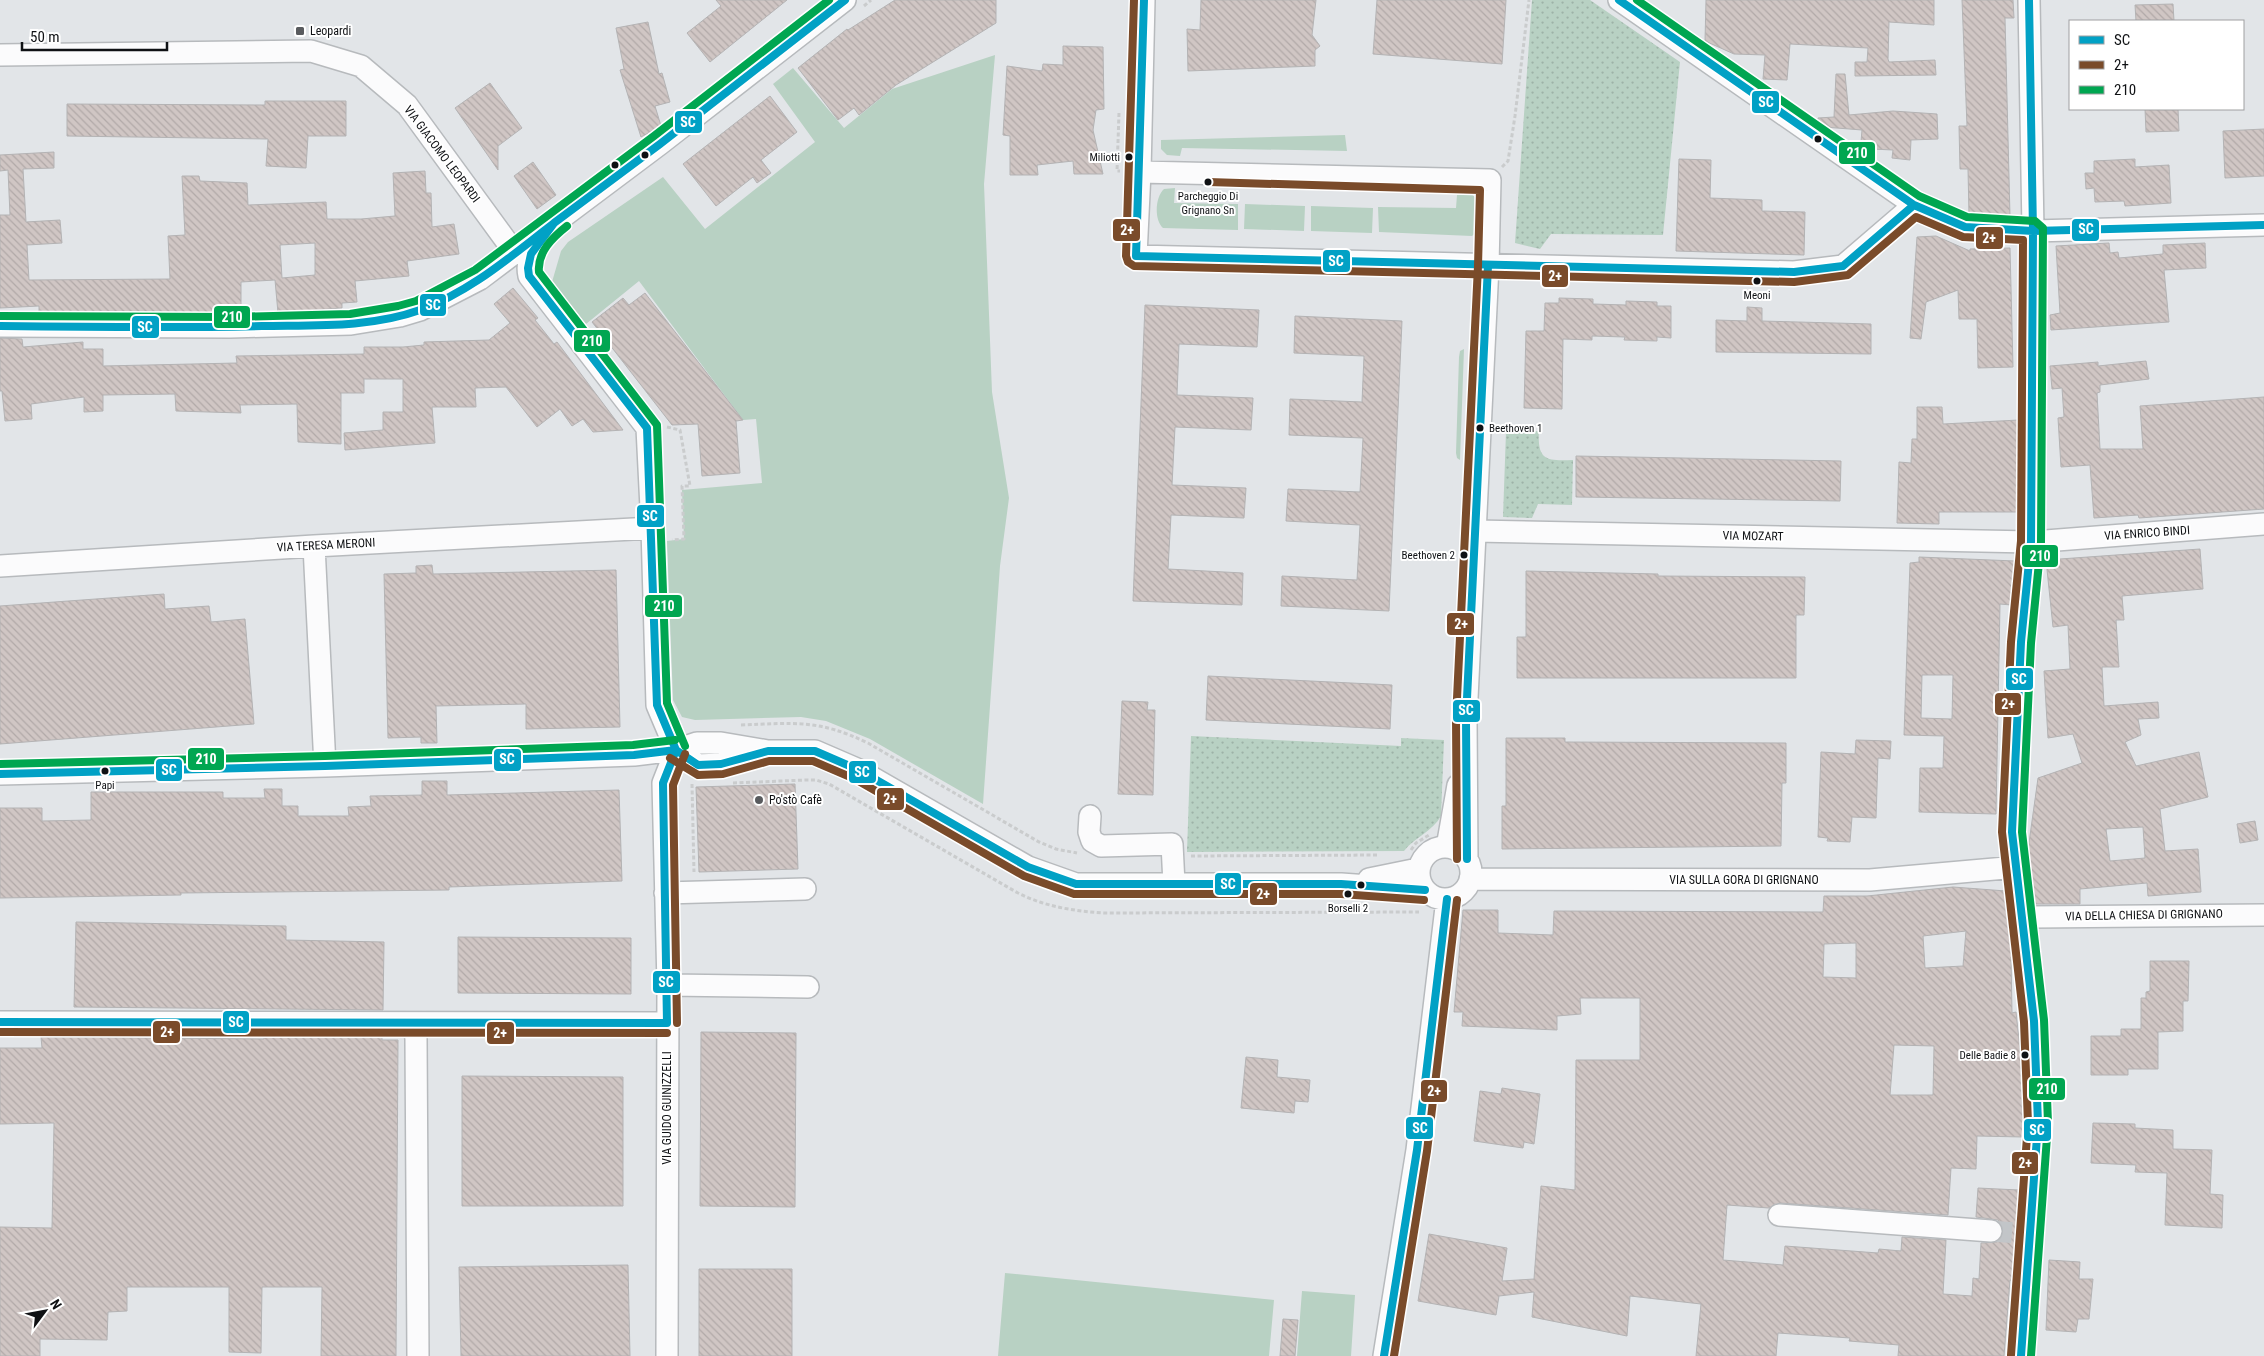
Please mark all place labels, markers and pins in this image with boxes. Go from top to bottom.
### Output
place label: Leopardi [310,24,351,38]
marker: Leopardi [294,25,306,37]
unlabelled marker [1813,134,1823,144]
unlabelled marker [640,150,650,160]
place label: Miliotti [1090,151,1120,164]
marker: Miliotti [1124,152,1134,162]
unlabelled marker [610,160,620,170]
marker: Parcheggio Di Grignano Sn [1203,177,1213,187]
place label: Parcheggio Di Grignano Sn [1178,190,1238,217]
marker: Meoni [1752,276,1762,286]
place label: Meoni [1744,289,1770,302]
place label: Beethoven 1 [1489,422,1542,435]
marker: Beethoven 1 [1475,423,1485,433]
place label: Beethoven 2 [1402,549,1455,562]
marker: Beethoven 2 [1459,550,1469,560]
marker: Papi [100,766,110,776]
place label: Papi [95,779,115,792]
place label: Po'stò Cafè [769,793,822,807]
marker: Po'stò Cafè [753,794,765,806]
unlabelled marker [1356,880,1366,890]
marker: Borselli 2 [1343,889,1353,899]
place label: Borselli 2 [1328,902,1368,915]
place label: Delle Badie 8 [1959,1049,2016,1062]
marker: Delle Badie 8 [2020,1050,2030,1060]

